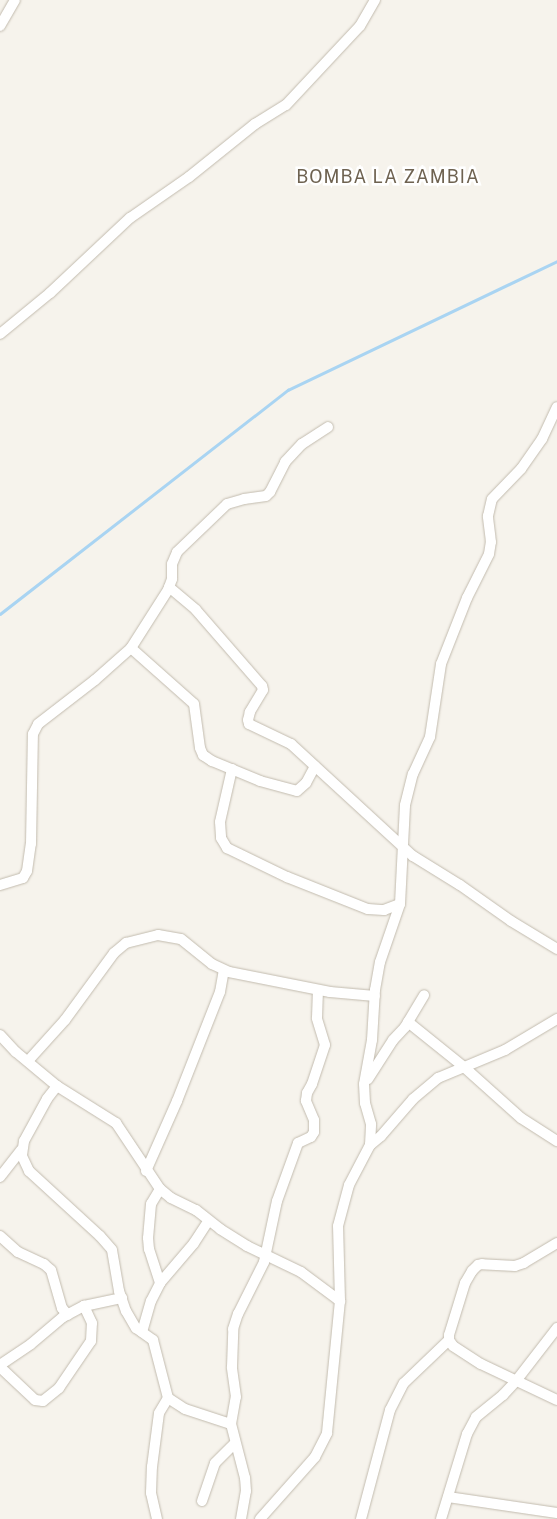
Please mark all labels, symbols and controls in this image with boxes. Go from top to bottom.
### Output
district label: BOMBA LA ZAMBIA [294,166,482,188]

